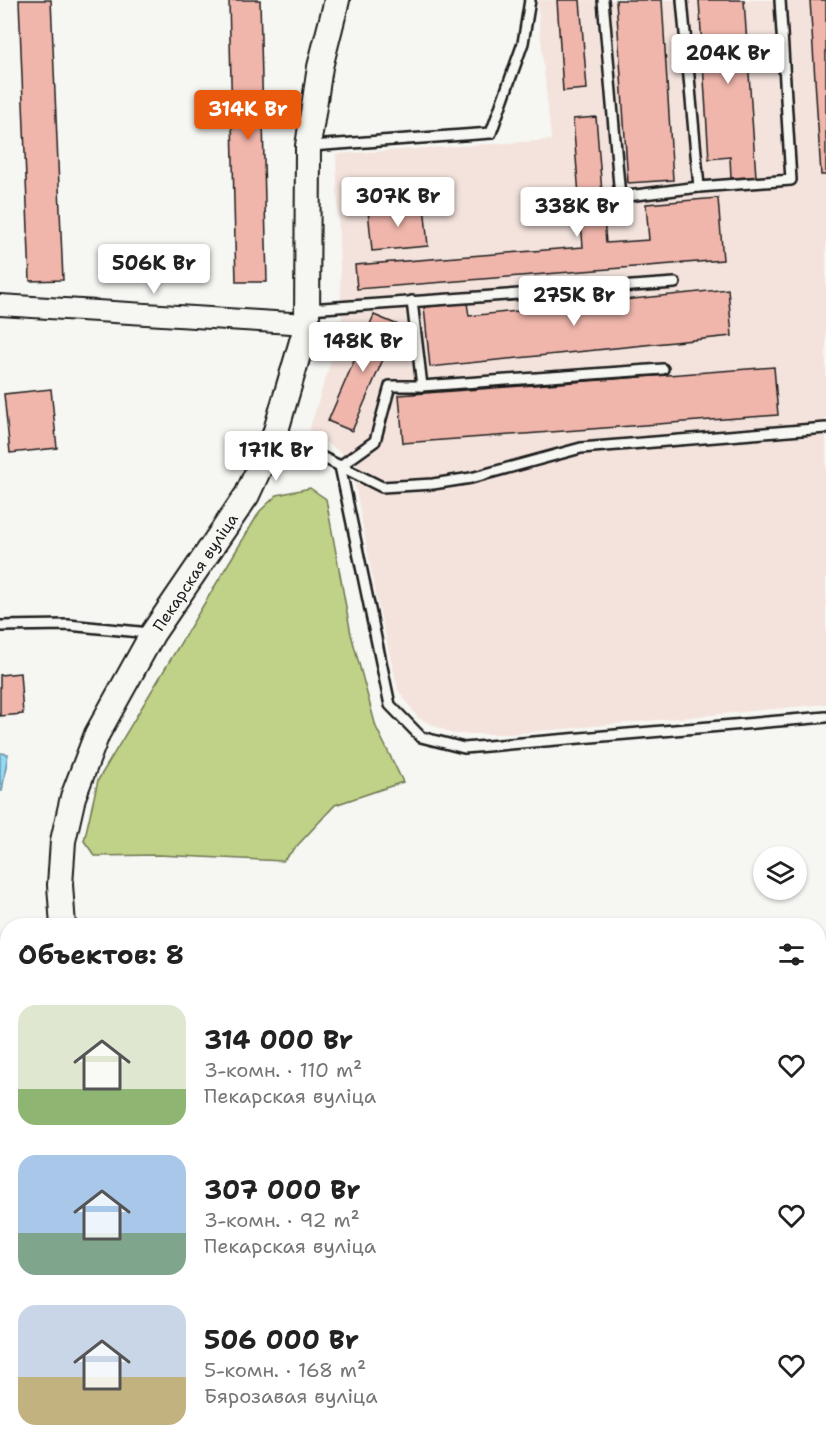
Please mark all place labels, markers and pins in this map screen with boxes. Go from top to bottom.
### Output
pin: 204K Br [673,34,783,85]
pin: 314K Br [193,90,303,141]
pin: 307K Br [343,177,453,228]
pin: 338K Br [522,187,632,238]
pin: 506K Br [99,244,209,295]
pin: 275K Br [519,276,629,327]
pin: 148K Br [308,322,418,373]
pin: 171K Br [221,431,331,482]

